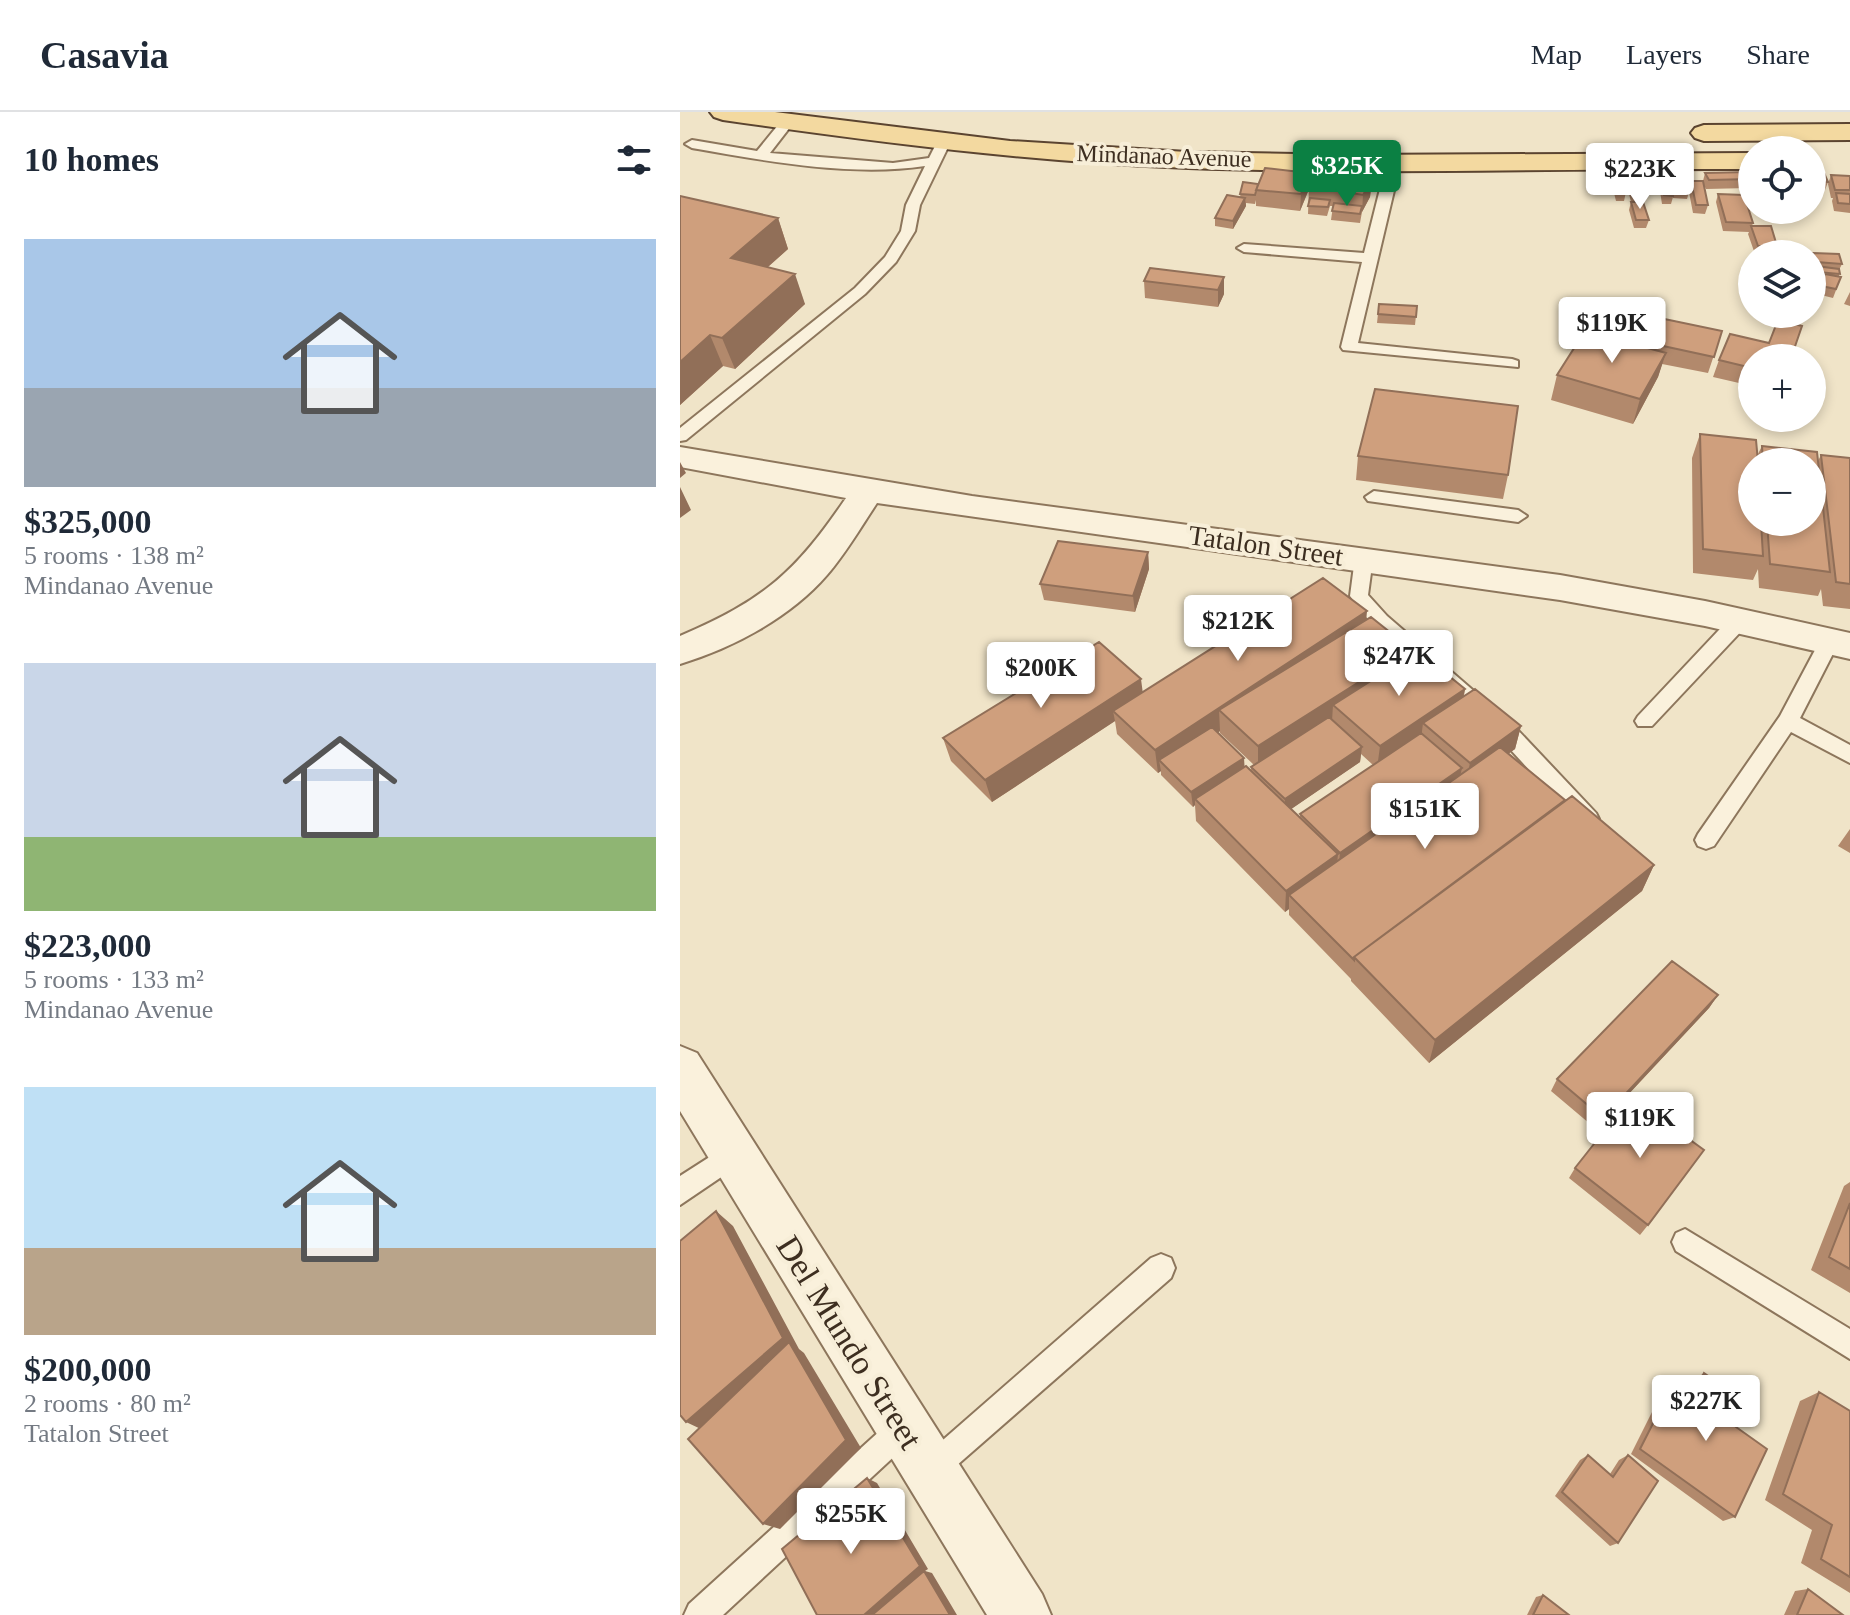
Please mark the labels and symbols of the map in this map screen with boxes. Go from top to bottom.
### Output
street label: Mindanao Avenue [1076,140,1252,172]
pin: $325K [1291,140,1403,208]
pin: $223K [1584,143,1696,211]
pin: $119K [1556,297,1668,365]
street label: Tatalon Street [1187,519,1345,572]
pin: $212K [1182,595,1294,663]
pin: $247K [1343,630,1455,698]
pin: $200K [985,642,1097,710]
pin: $151K [1369,783,1481,851]
pin: $119K [1584,1092,1696,1160]
street label: Del Mundo Street [769,1229,930,1456]
pin: $227K [1650,1375,1762,1443]
pin: $255K [795,1488,907,1556]

